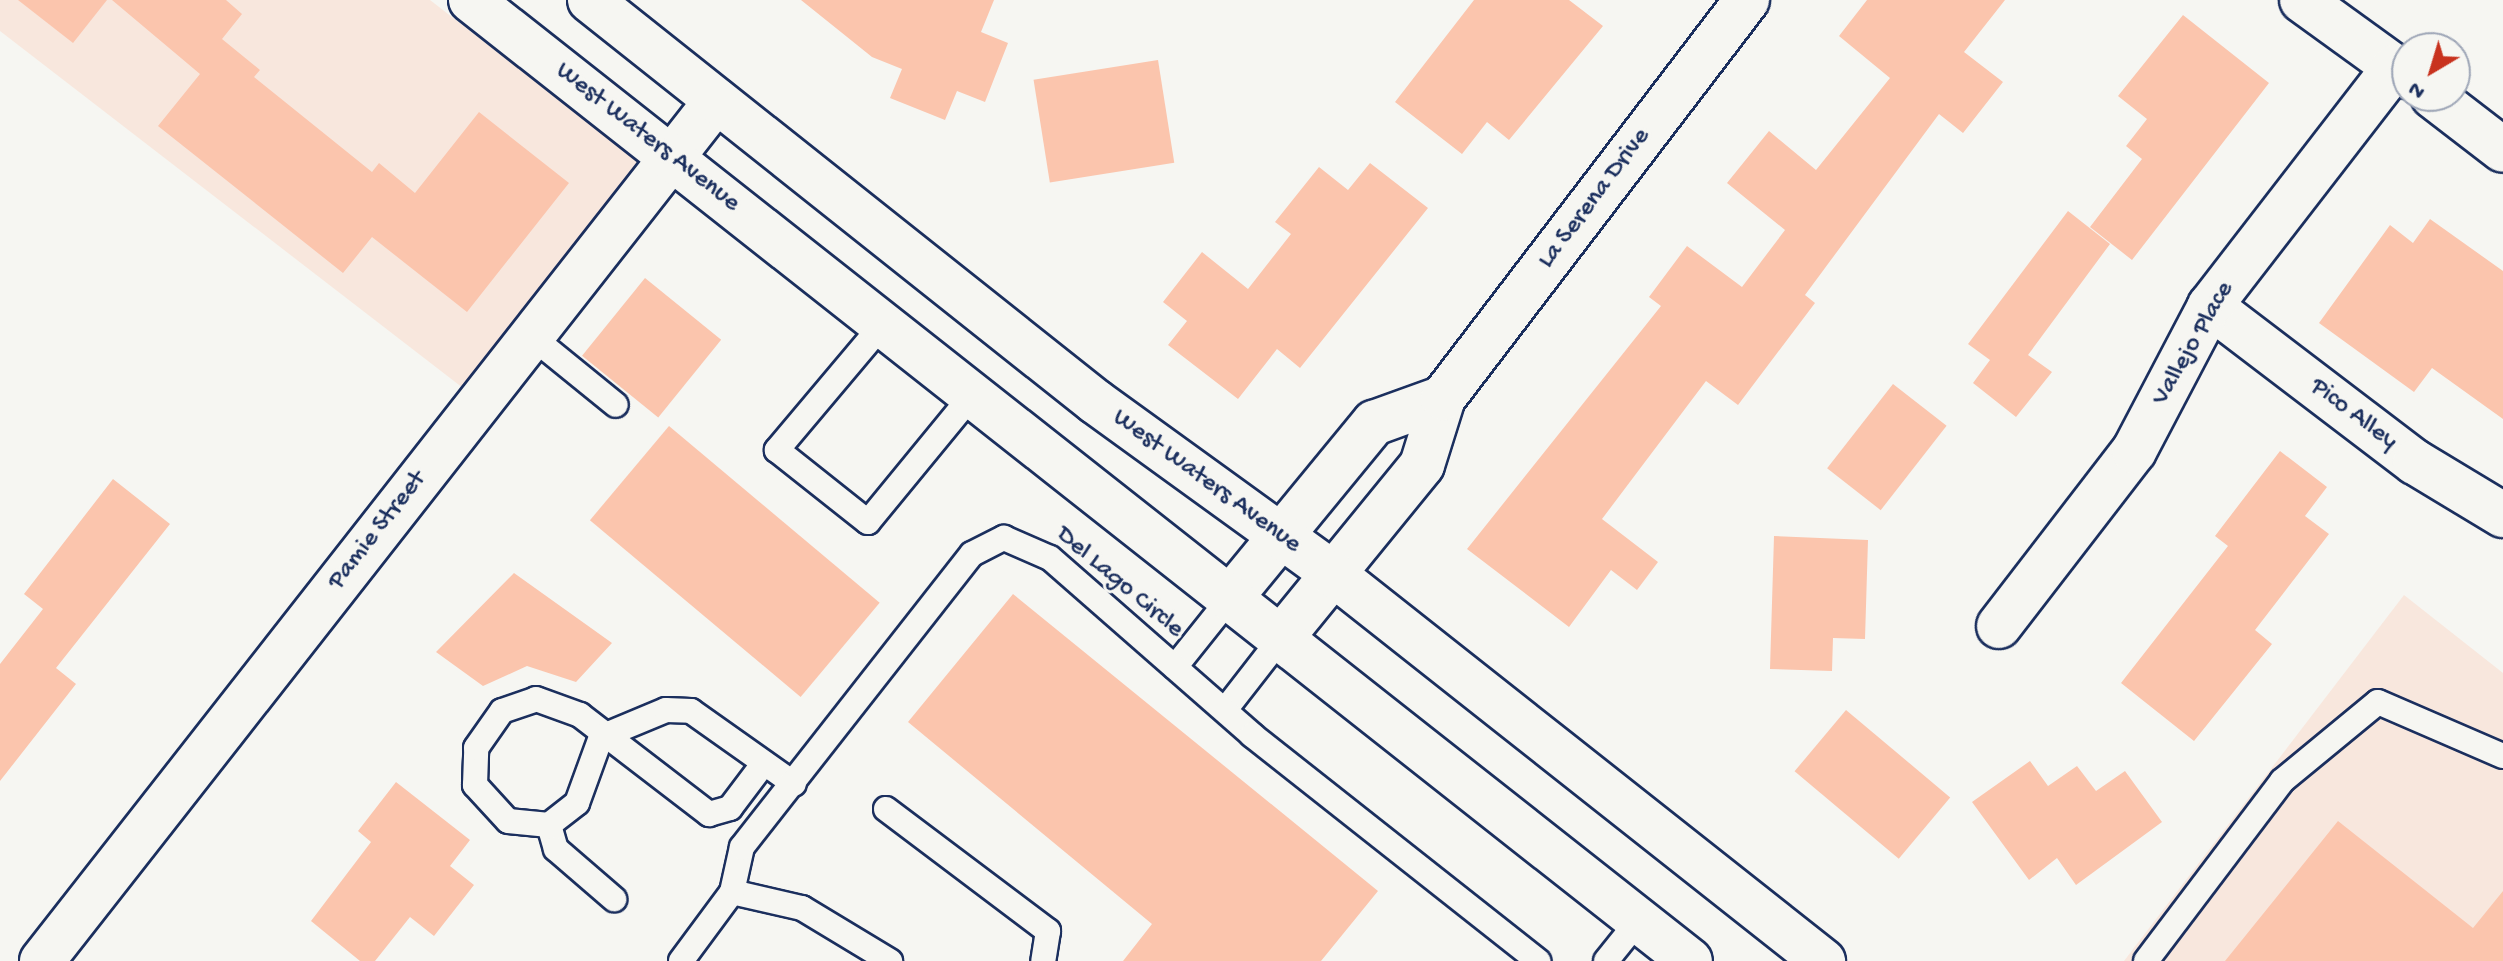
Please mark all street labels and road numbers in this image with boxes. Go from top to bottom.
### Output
street label: West Waters Avenue [549,56,745,220]
street label: La Serena Drive [1532,123,1658,275]
street label: Vallejo Place [2146,277,2242,411]
street label: Pico Alley [2303,372,2403,458]
street label: West Waters Avenue [1106,403,1306,561]
street label: Pamie Street [322,466,434,596]
street label: Del Lago Circle [1049,520,1189,646]

